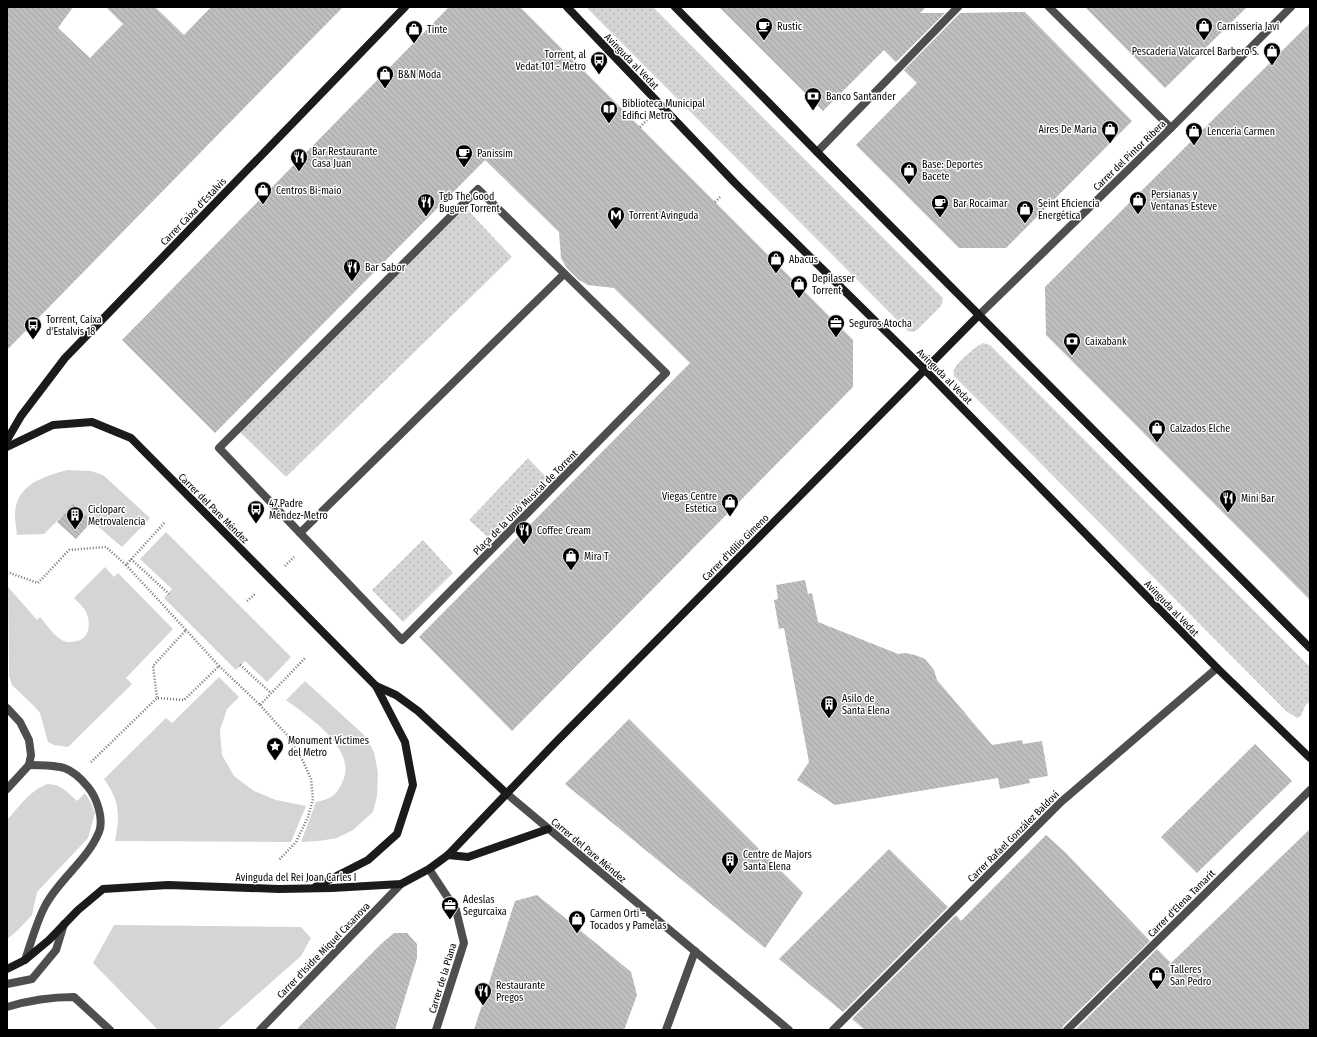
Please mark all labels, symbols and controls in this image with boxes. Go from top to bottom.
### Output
cafe icon: Rustic [754,16,774,41]
shop icon: Carnisseria Javi [1194,16,1214,41]
shop icon: Tinte [404,19,424,44]
place label: Rustic [777,21,803,33]
place label: Carnisseria Javi [1217,21,1279,33]
place label: Tinte [427,24,448,36]
street label: Avinguda al Vedat [602,31,661,93]
shop icon: Pescaderia Valcarcel Barbero S. [1262,41,1282,66]
place label: Pescaderia Valcarcel Barbero S. [1132,46,1259,58]
place label: Torrent, al Vedat 101 - Metro [515,49,586,73]
bus stop icon: Torrent, al Vedat 101 - Metro [589,50,609,75]
shop icon: B&N Moda [375,64,395,89]
place label: B&N Moda [398,69,441,81]
bank icon: Banco Santander [803,86,823,111]
place label: Banco Santander [826,91,896,103]
place label: Biblioteca Municipal Edifici Metro. [622,98,705,122]
library icon: Biblioteca Municipal Edifici Metro. [599,99,619,124]
street label: Carrer del Pintor Ribera [1091,118,1169,193]
shop icon: Aires De Maria [1100,119,1120,144]
shop icon: Lenceria Carmen [1184,121,1204,146]
place label: Aires De Maria [1038,124,1097,136]
place label: Lenceria Carmen [1207,126,1275,138]
cafe icon: Panissim [454,143,474,168]
place label: Bar Restaurante Casa Juan [312,146,378,170]
restaurant icon: Bar Restaurante Casa Juan [289,147,309,172]
place label: Panissim [477,148,513,160]
place label: Base: Deportes Bacete [922,159,983,183]
shop icon: Base: Deportes Bacete [899,160,919,185]
street label: Carrer Caixa d'Estalvis [158,175,229,248]
shop icon: Centros Bi-maio [253,180,273,205]
place label: Centros Bi-maio [276,185,342,197]
place label: Persianas y Ventanas Esteve [1151,189,1217,213]
shop icon: Persianas y Ventanas Esteve [1128,190,1148,215]
place label: Tgb The Good Buguer Torrent [439,191,501,215]
restaurant icon: Tgb The Good Buguer Torrent [416,192,436,217]
cafe icon: Bar Rocaimar [930,193,950,218]
place label: Bar Rocaimar [953,198,1008,210]
place label: Seint Eficiencia Energética [1038,198,1100,222]
shop icon: Seint Eficiencia Energética [1015,199,1035,224]
metro station icon: Torrent Avinguda [606,205,626,230]
place label: Torrent Avinguda [629,210,699,222]
shop icon: Abacus [766,249,786,274]
place label: Abacus [789,254,818,266]
restaurant icon: Bar Sabor [342,257,362,282]
place label: Bar Sabor [365,262,406,274]
place label: Depilasser Torrent [812,273,855,297]
shop icon: Depilasser Torrent [789,274,809,299]
office icon: Seguros Atocha [826,313,846,338]
place label: Torrent, Caixa d'Estalvis 18 [46,314,102,338]
bus stop icon: Torrent, Caixa d'Estalvis 18 [23,315,43,340]
place label: Seguros Atocha [849,318,912,330]
bank icon: Caixabank [1062,331,1082,356]
place label: Caixabank [1085,336,1127,348]
street label: Avinguda al Vedat [914,347,975,407]
shop icon: Calzados Elche [1147,418,1167,443]
place label: Calzados Elche [1170,423,1230,435]
street label: Plaça de la Unió Musical de Torrent [471,447,581,558]
street label: Carrer del Pare Méndez [176,471,251,546]
restaurant icon: Mini Bar [1218,488,1238,513]
place label: Viegas Centre Estetica [662,491,717,515]
shop icon: Viegas Centre Estetica [720,492,740,517]
place label: Mini Bar [1241,493,1275,505]
place label: 47.Padre Méndez-Metro [269,498,328,522]
bus stop icon: 47.Padre Méndez-Metro [246,499,266,524]
place label: Cicloparc Metrovalencia [88,504,145,528]
building icon: Cicloparc Metrovalencia [65,505,85,530]
street label: Carrer d'Idilio Gimeno [700,512,772,584]
restaurant icon: Coffee Cream [514,520,534,545]
place label: Coffee Cream [537,525,591,537]
shop icon: Mira T [561,546,581,571]
place label: Mira T [584,551,609,563]
street label: Avinguda al Vedat [1142,578,1201,640]
place label: Asilo de Santa Elena [842,693,890,717]
building icon: Asilo de Santa Elena [819,694,839,719]
place label: Monument Víctimes del Metro [288,734,369,759]
place icon: Monument Víctimes del Metro [265,736,285,761]
street label: Carrer Rafael González Baldoví [965,787,1062,885]
street label: Carrer del Pare Méndez [548,816,628,886]
place label: Centre de Majors Santa Elena [743,849,812,873]
building icon: Centre de Majors Santa Elena [720,850,740,875]
street label: Carrer d'Elena Tamarit [1146,867,1218,940]
street label: Avinguda del Rei Joan Carles I [236,872,356,884]
place label: Adeslas Segurcaixa [463,894,507,918]
office icon: Adeslas Segurcaixa [440,895,460,920]
street label: Carrer d'Isidre Miquel Casanova [275,900,373,1001]
place label: Carmen Orti - Tocados y Pamelas [590,908,666,932]
shop icon: Carmen Orti - Tocados y Pamelas [567,909,587,934]
street label: Carrer de la Plana [427,942,459,1015]
place label: Talleres San Pedro [1170,964,1211,988]
shop icon: Talleres San Pedro [1147,965,1167,990]
place label: Restaurante Pregos [496,980,545,1004]
restaurant icon: Restaurante Pregos [473,981,493,1006]

